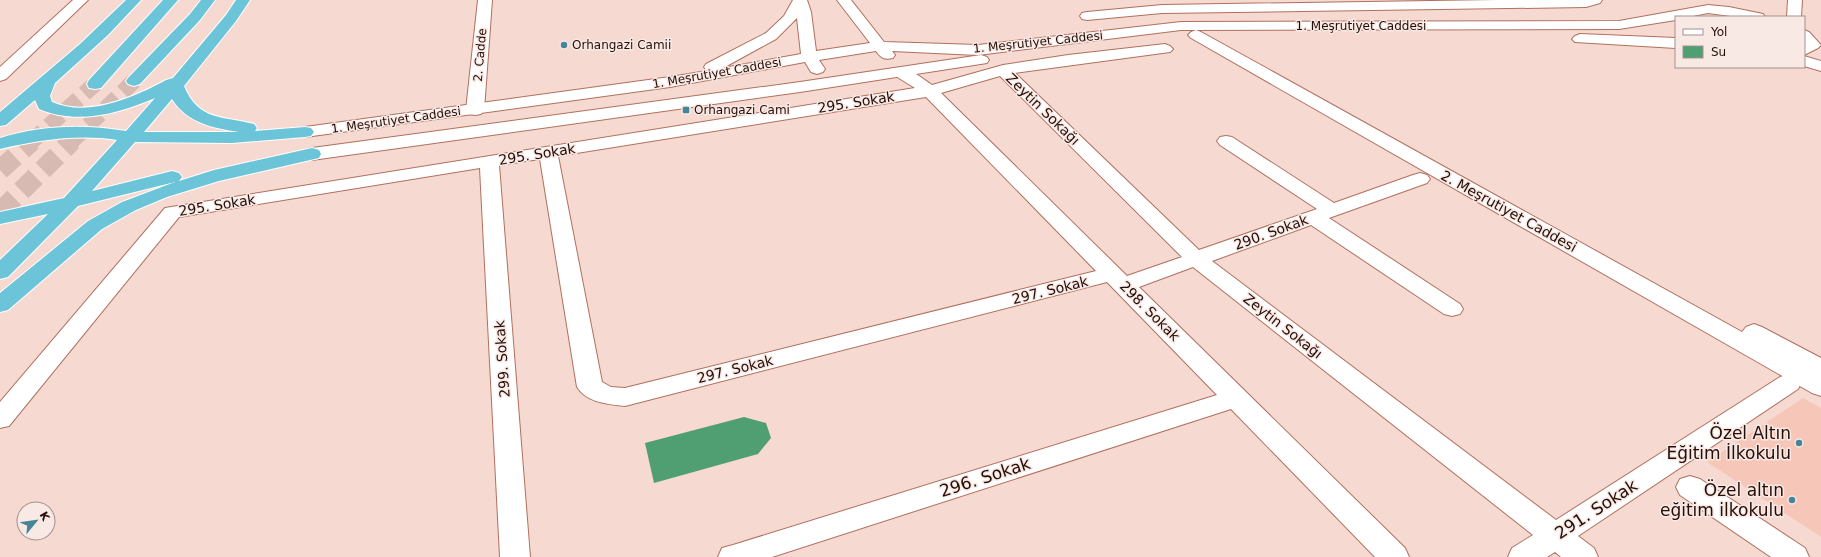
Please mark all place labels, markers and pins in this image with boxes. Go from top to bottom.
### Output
place label: Orhangazi Camii [572,38,671,52]
marker: Orhangazi Camii [559,40,569,50]
place label: Orhangazi Cami [694,103,790,117]
marker: Orhangazi Cami [681,105,691,115]
place label: Özel Altın Eğitim İlkokulu [1666,422,1791,463]
marker: Özel Altın Eğitim İlkokulu [1794,438,1804,448]
place label: Özel altın eğitim ilkokulu [1660,479,1784,520]
marker: Özel altın eğitim ilkokulu [1787,495,1797,505]

